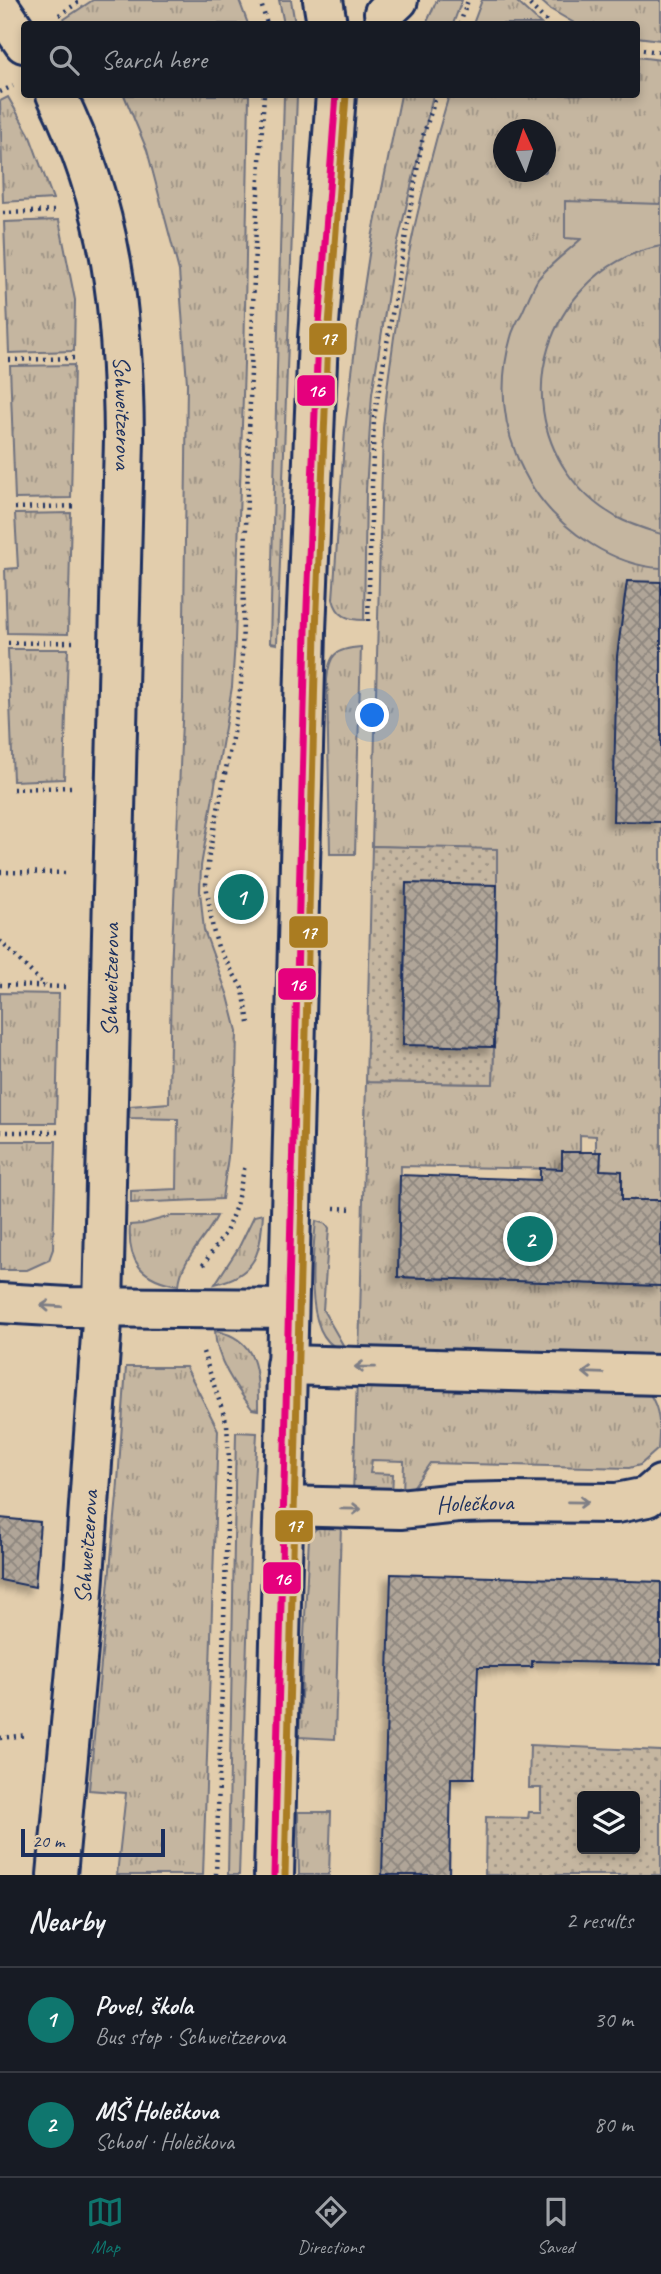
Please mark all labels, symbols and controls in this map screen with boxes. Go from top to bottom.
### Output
search box [21,21,640,98]
icon: search [45,41,83,79]
text: Search here [101,43,207,76]
north arrow [493,119,556,182]
line badge: 17 [308,322,348,356]
text: 17 [319,327,339,351]
street label: Schweitzerova [107,355,139,471]
line badge: 16 [296,374,336,407]
text: 16 [307,379,327,403]
your location [355,698,389,732]
pin: 1 [218,871,264,923]
line badge: 17 [288,915,329,949]
text: 17 [299,921,319,945]
street label: Schweitzerova [94,922,126,1037]
line badge: 16 [277,967,317,1001]
text: 16 [288,973,308,997]
pin: 2 [507,1213,553,1265]
one-way arrow [40,1300,63,1313]
one-way arrow [354,1360,377,1374]
one-way arrow [582,1367,605,1380]
street label: Holečkova [434,1487,515,1520]
street label: Schweitzerova [67,1488,105,1605]
one-way arrow [566,1496,589,1509]
one-way arrow [339,1502,362,1516]
line badge: 17 [274,1509,314,1543]
text: 17 [285,1514,305,1538]
line badge: 16 [262,1561,302,1595]
text: 16 [273,1567,293,1591]
map controls [577,1791,640,1854]
button: layers [577,1791,640,1854]
scale bar [21,1826,164,1858]
text: 20 m [32,1829,64,1853]
text: Nearby [28,1902,104,1940]
text: 2 results [566,1906,633,1935]
text: Povel, škola [95,1989,193,2022]
text: 1 [46,2005,56,2034]
text: 30 m [594,2005,633,2034]
text: Bus stop · Schweitzerova [95,2022,285,2051]
text: MŠ Holečkova [95,2094,218,2127]
text: 2 [46,2110,56,2139]
text: 80 m [594,2110,633,2139]
text: School · Holečkova [95,2127,234,2156]
tab: Map [86,2193,124,2259]
tab: Directions [297,2193,364,2259]
tab: Saved [537,2193,575,2259]

